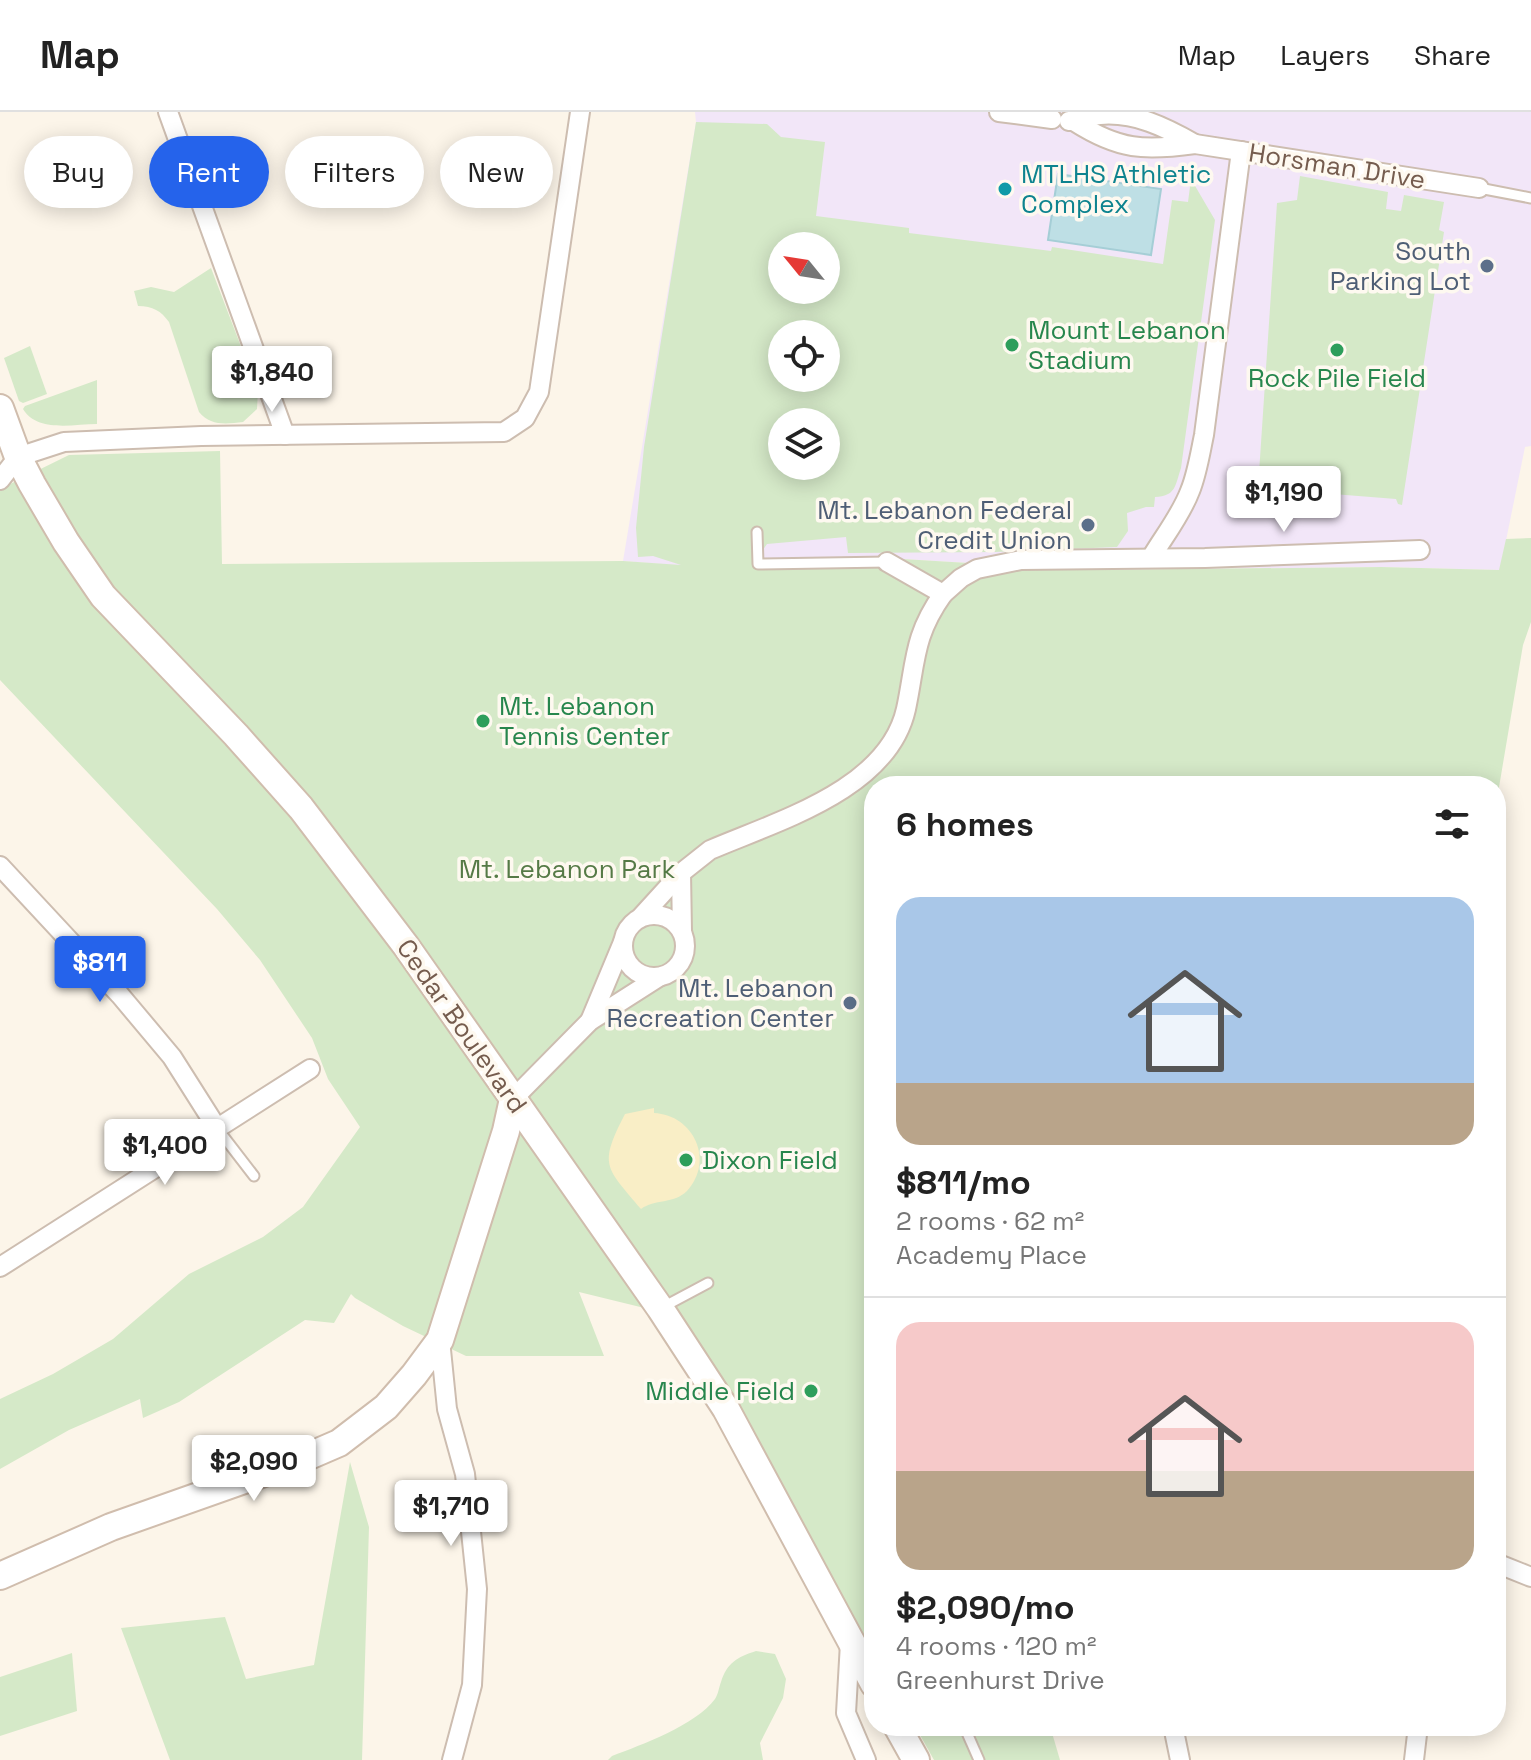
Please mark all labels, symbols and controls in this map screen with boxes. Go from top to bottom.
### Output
text: Map [40,31,120,79]
text: Map [1178,37,1236,73]
text: Layers [1280,37,1370,73]
text: Share [1414,37,1491,73]
street label: Horsman Drive [1246,135,1428,197]
chip: Buy [24,136,133,208]
chip: Rent [149,136,269,208]
chip: Filters [285,136,424,208]
chip: New [440,136,553,208]
place label: MTLHS Athletic Complex [1021,157,1211,221]
marker: MTLHS Athletic Complex [996,180,1014,198]
north arrow [768,232,840,304]
map controls [768,232,840,480]
place label: South Parking Lot [1330,234,1471,298]
marker: South Parking Lot [1478,257,1496,275]
place label: Mount Lebanon Stadium [1028,313,1226,377]
button: locate [768,320,840,392]
marker: Mount Lebanon Stadium [1003,336,1021,354]
marker: Rock Pile Field [1328,341,1346,359]
pin: $1,840 [207,346,337,414]
text: $1,840 [230,355,314,389]
place label: Rock Pile Field [1248,361,1426,395]
button: layers [768,408,840,480]
pin: $1,190 [1219,466,1349,534]
text: $1,190 [1245,475,1323,509]
place label: Mt. Lebanon Federal Credit Union [817,493,1072,557]
marker: Mt. Lebanon Federal Credit Union [1079,516,1097,534]
place label: Mt. Lebanon Tennis Center [499,689,670,753]
marker: Mt. Lebanon Tennis Center [474,712,492,730]
icon: filters [1430,802,1474,846]
text: 6 homes [896,803,1034,846]
park label: Mt. Lebanon Park [459,852,675,886]
street label: Cedar Boulevard [389,932,535,1120]
pin: $811 [53,936,147,1004]
text: $811 [73,945,127,979]
icon: home [1113,949,1257,1093]
place label: Mt. Lebanon Recreation Center [606,971,834,1035]
marker: Mt. Lebanon Recreation Center [841,994,859,1012]
pin: $1,400 [100,1119,230,1187]
text: $1,400 [122,1128,208,1162]
place label: Dixon Field [702,1143,838,1177]
marker: Dixon Field [677,1151,695,1169]
text: $811/mo [896,1161,1031,1204]
text: 2 rooms · 62 m² [896,1204,1084,1238]
text: Academy Place [896,1238,1087,1272]
place label: Middle Field [645,1374,795,1408]
icon: home [1113,1374,1257,1518]
marker: Middle Field [802,1382,820,1400]
pin: $2,090 [189,1435,319,1503]
text: $2,090 [210,1444,298,1478]
pin: $1,710 [386,1480,516,1548]
text: $1,710 [412,1489,490,1523]
text: $2,090/mo [896,1586,1075,1629]
text: 4 rooms · 120 m² [896,1629,1096,1663]
text: Greenhurst Drive [896,1663,1105,1697]

